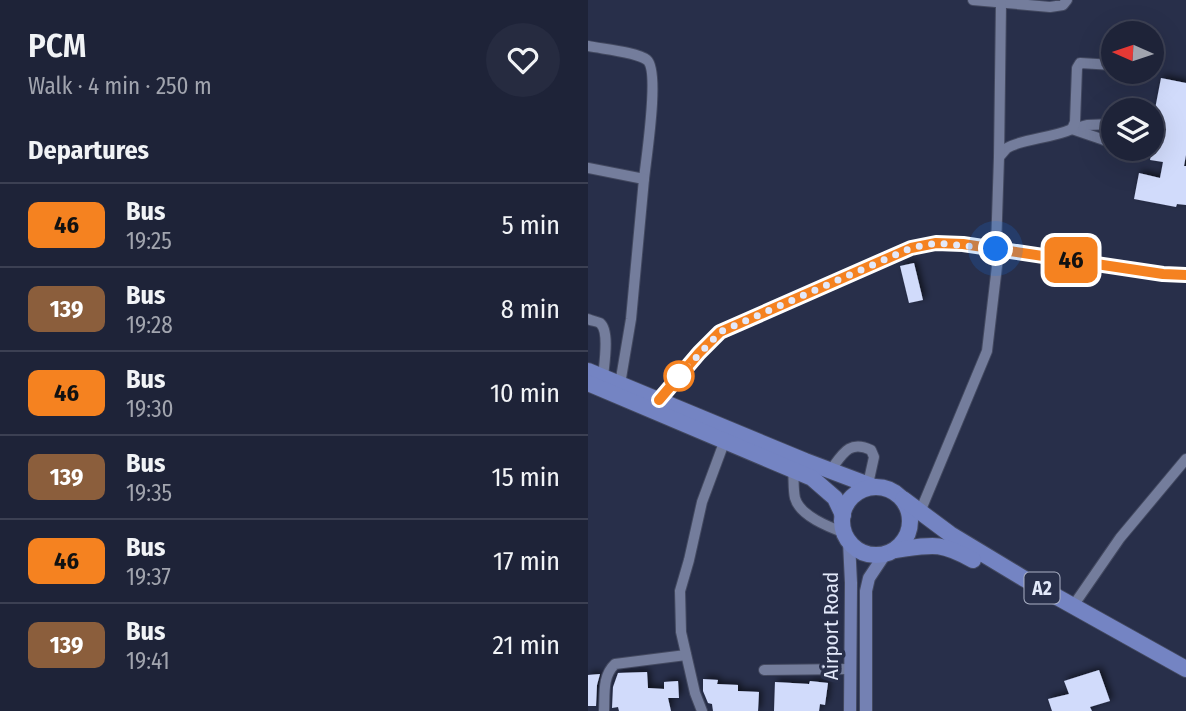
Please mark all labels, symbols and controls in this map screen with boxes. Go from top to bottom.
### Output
north arrow [1101,21,1164,84]
map controls [1101,21,1164,161]
button: heart [486,23,560,97]
text: PCM [28,26,87,66]
text: Walk · 4 min · 250 m [28,72,212,100]
button: layers [1101,98,1164,161]
text: Departures [28,135,149,166]
text: Bus [126,196,165,227]
text: 5 min [502,210,560,241]
text: 46 [54,211,79,239]
text: 19:25 [126,227,172,255]
your location [978,231,1013,266]
line badge: 46 [1040,237,1102,283]
text: 46 [1059,246,1083,274]
text: Bus [126,280,165,311]
text: 8 min [501,294,560,325]
text: 139 [50,295,83,323]
text: 19:28 [126,311,173,339]
unlabelled marker [664,361,694,391]
text: Bus [126,364,165,395]
text: 10 min [490,378,560,409]
text: 46 [54,379,79,407]
text: 19:30 [126,395,174,423]
text: Bus [126,448,165,479]
text: 15 min [492,462,560,493]
text: 139 [50,463,83,491]
text: 19:35 [126,479,172,507]
text: Bus [126,532,165,563]
text: 17 min [493,546,560,577]
text: 46 [54,547,79,575]
text: 19:37 [126,563,171,591]
street label: Airport Road [818,572,844,680]
road number: A2 [1024,572,1060,604]
text: Bus [126,616,165,647]
text: 21 min [493,630,560,661]
text: 139 [50,631,83,659]
text: 19:41 [126,647,170,675]

